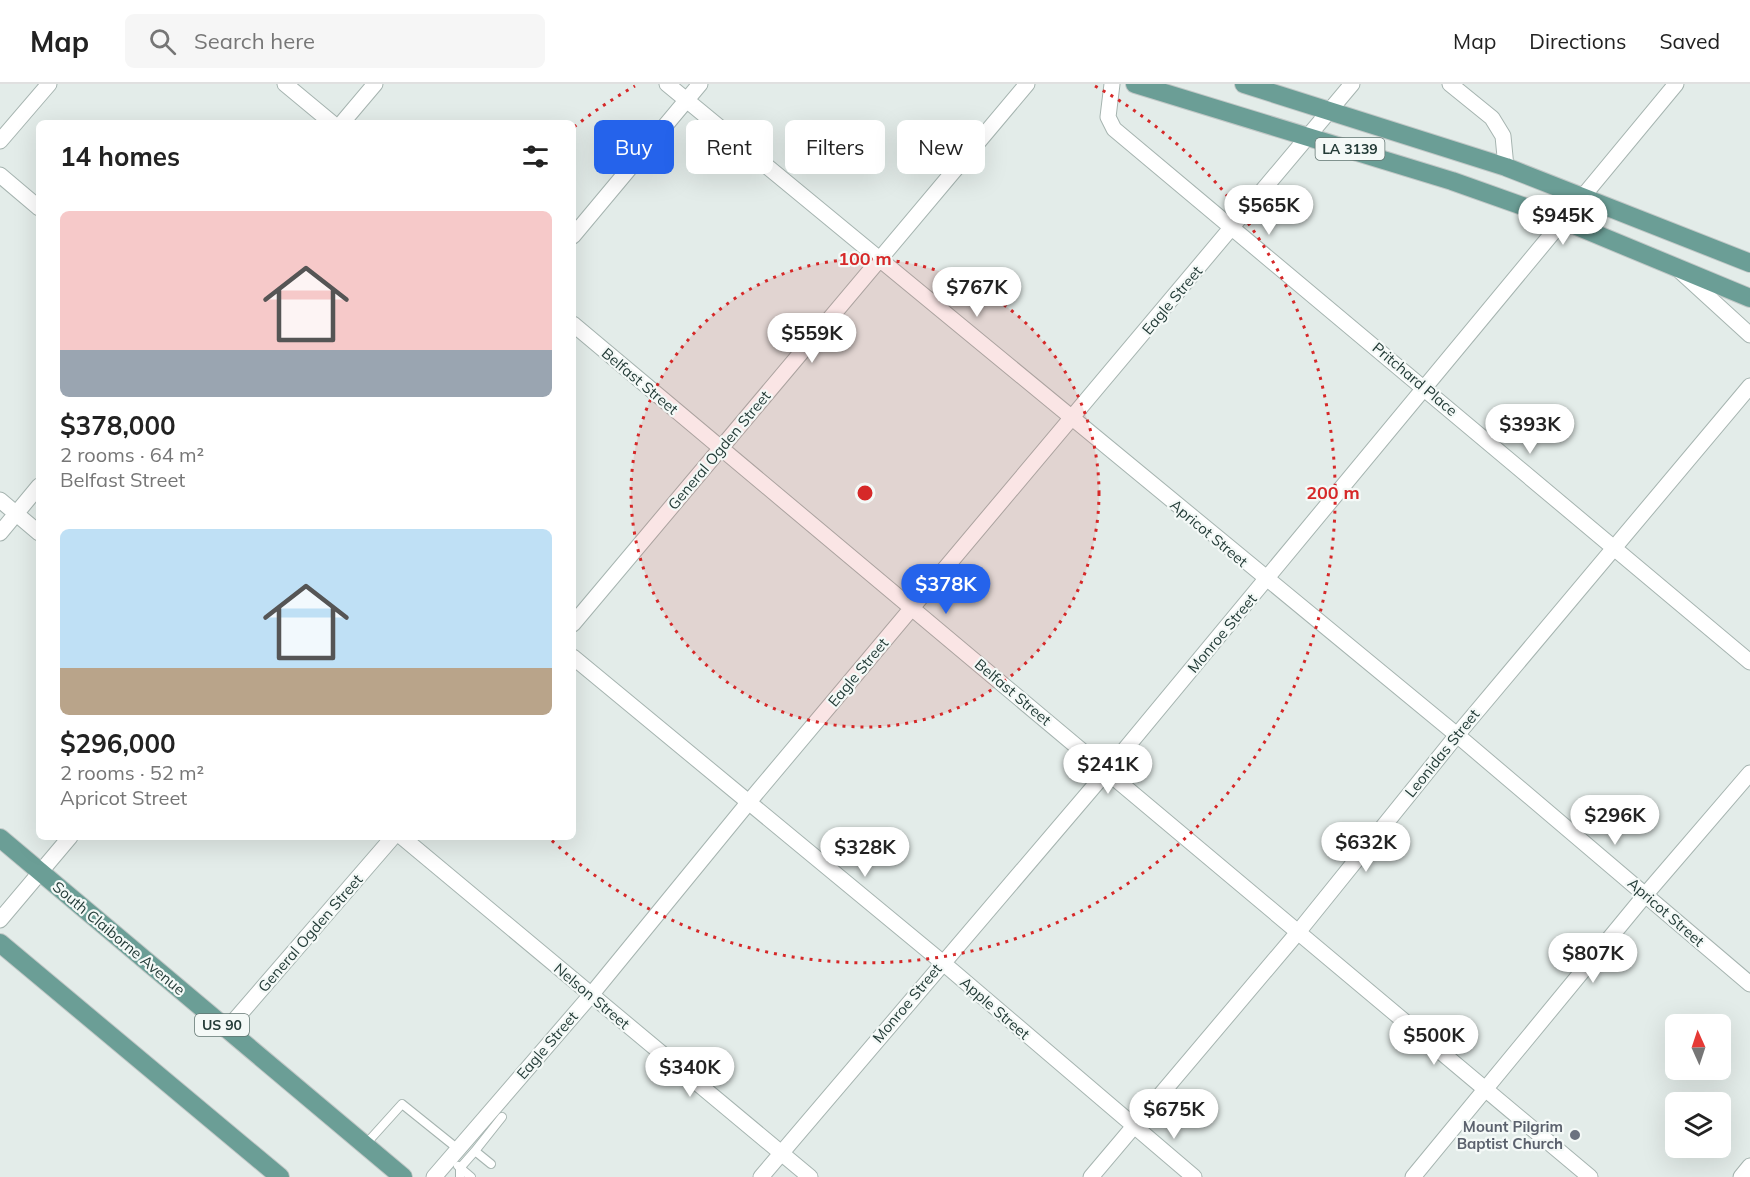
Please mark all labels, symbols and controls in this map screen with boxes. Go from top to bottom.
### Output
search box [125,14,545,68]
text: Map [30,24,89,59]
icon: search [146,25,179,58]
text: Search here [194,27,315,55]
text: Map [1453,28,1496,54]
text: Directions [1529,28,1626,54]
text: Saved [1659,28,1720,54]
chip: Buy [594,120,674,174]
chip: Rent [686,120,773,174]
chip: Filters [785,120,885,174]
chip: New [897,120,985,174]
road number: LA 3139 [1316,138,1384,160]
text: 14 homes [60,140,180,173]
icon: filters [519,140,552,173]
pin: $565K [1227,185,1311,236]
text: $565K [1238,192,1300,217]
pin: $945K [1521,195,1605,246]
text: $945K [1532,202,1594,227]
text: 100 m [838,247,892,270]
icon: home [252,250,360,358]
street label: Eagle Street [1138,262,1206,338]
pin: $767K [935,267,1019,318]
text: $767K [946,274,1008,299]
pin: $559K [770,313,854,364]
text: $559K [781,320,843,345]
street label: Pritchard Place [1369,338,1461,420]
street label: Belfast Street [598,344,682,418]
street label: General Ogden Street [664,386,774,514]
pin: $393K [1488,404,1572,455]
text: $378,000 [60,409,176,442]
text: $393K [1499,411,1561,436]
text: 2 rooms · 64 m² [60,442,204,467]
text: Belfast Street [60,467,185,492]
text: 200 m [1306,481,1360,504]
centre of rings [855,483,875,503]
street label: Apricot Street [1166,495,1252,571]
pin: $378K [904,564,988,615]
icon: home [252,568,360,676]
text: $378K [915,571,977,596]
street label: Monroe Street [1183,589,1261,677]
street label: Eagle Street [824,634,892,710]
street label: Belfast Street [971,655,1055,729]
street label: Leonidas Street [1401,705,1483,801]
text: $296,000 [60,727,176,760]
pin: $241K [1066,744,1150,795]
text: $241K [1077,751,1139,776]
text: 2 rooms · 52 m² [60,760,204,785]
text: Apricot Street [60,785,187,810]
pin: $296K [1573,795,1657,846]
text: $296K [1584,802,1646,827]
pin: $632K [1324,822,1408,873]
pin: $328K [823,827,907,878]
text: $632K [1335,829,1397,854]
text: $328K [834,834,896,859]
street label: General Ogden Street [254,870,366,996]
street label: Apricot Street [1624,874,1708,950]
street label: South Claiborne Avenue [49,877,189,999]
pin: $807K [1551,933,1635,984]
text: $807K [1562,940,1624,965]
street label: Nelson Street [550,959,634,1033]
street label: Monroe Street [868,959,946,1047]
street label: Apple Street [956,973,1034,1043]
street label: Eagle Street [512,1007,582,1083]
road number: US 90 [195,1014,249,1036]
north arrow [1665,1014,1731,1080]
map controls [1665,1014,1731,1158]
pin: $500K [1392,1015,1476,1066]
text: $500K [1403,1022,1465,1047]
pin: $340K [648,1047,732,1098]
text: $340K [659,1054,721,1079]
pin: $675K [1132,1089,1216,1140]
button: layers [1665,1092,1731,1158]
text: $675K [1143,1096,1205,1121]
place label: Mount Pilgrim Baptist Church [1457,1117,1563,1153]
marker: Mount Pilgrim Baptist Church [1568,1128,1582,1142]

